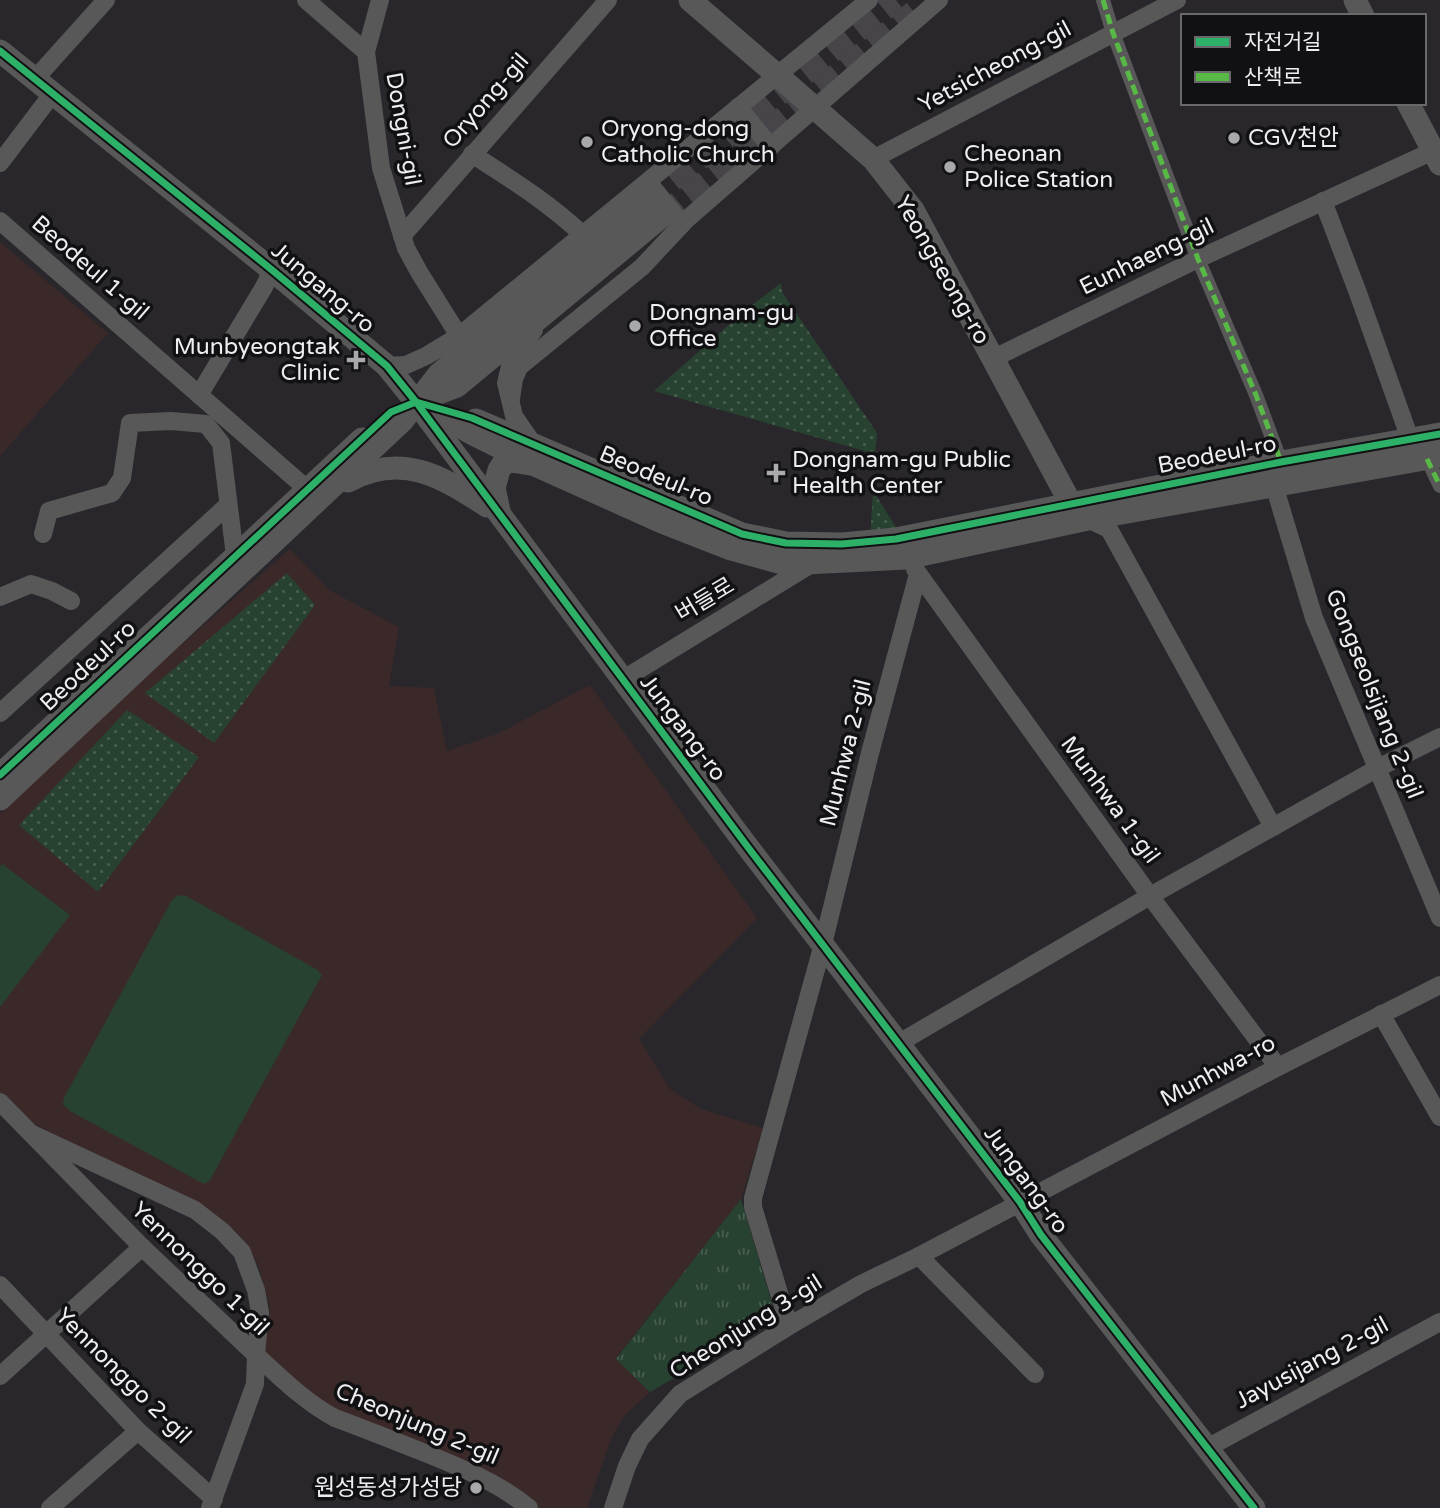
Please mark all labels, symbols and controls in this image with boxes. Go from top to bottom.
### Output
legend [1181,14,1426,105]
street label: Yetsicheong-gil [914,15,1076,119]
text: 자전거길 [1244,30,1321,55]
street label: Oryong-gil [437,48,535,154]
text: 산책로 [1244,65,1302,90]
street label: Dongni-gil [379,70,427,188]
place label: Oryong-dong Catholic Church [601,115,775,169]
place label: CGV천안 [1248,124,1339,152]
marker: CGV천안 [1226,130,1242,146]
marker: Oryong-dong Catholic Church [579,134,595,150]
place label: Cheonan Police Station [964,140,1113,194]
marker: Cheonan Police Station [942,159,958,175]
street label: Yeongseong-ro [888,191,996,349]
street label: Beodeul 1-gil [26,210,154,326]
street label: Eunhaeng-gil [1075,212,1219,302]
street label: Jungang-ro [266,237,380,339]
place label: Dongnam-gu Office [649,299,794,353]
marker: Dongnam-gu Office [627,318,643,334]
place label: Munbyeongtak Clinic [174,333,340,387]
marker: Munbyeongtak Clinic [346,350,366,370]
street label: Beodeul-ro [1155,430,1279,480]
street label: Beodeul-ro [595,440,717,512]
place label: Dongnam-gu Public Health Center [792,446,1011,500]
marker: Dongnam-gu Public Health Center [766,463,786,483]
street label: 버들로 [671,572,739,628]
street label: Gongseolsijang 2-gil [1319,585,1429,803]
street label: Beodeul-ro [34,615,142,717]
street label: Jungang-ro [634,669,732,787]
street label: Munhwa 2-gil [814,677,878,829]
street label: Munhwa 1-gil [1054,731,1166,869]
street label: Munhwa-ro [1156,1029,1280,1113]
street label: Jungang-ro [977,1121,1075,1239]
street label: Yennonggo 1-gil [125,1196,275,1342]
street label: Cheonjung 3-gil [664,1269,828,1385]
street label: Yennonggo 2-gil [49,1302,197,1450]
street label: Jayusijang 2-gil [1231,1311,1393,1415]
street label: Cheonjung 2-gil [331,1377,503,1471]
place label: 원성동성가성당 [314,1474,462,1502]
marker: 원성동성가성당 [468,1480,484,1496]

